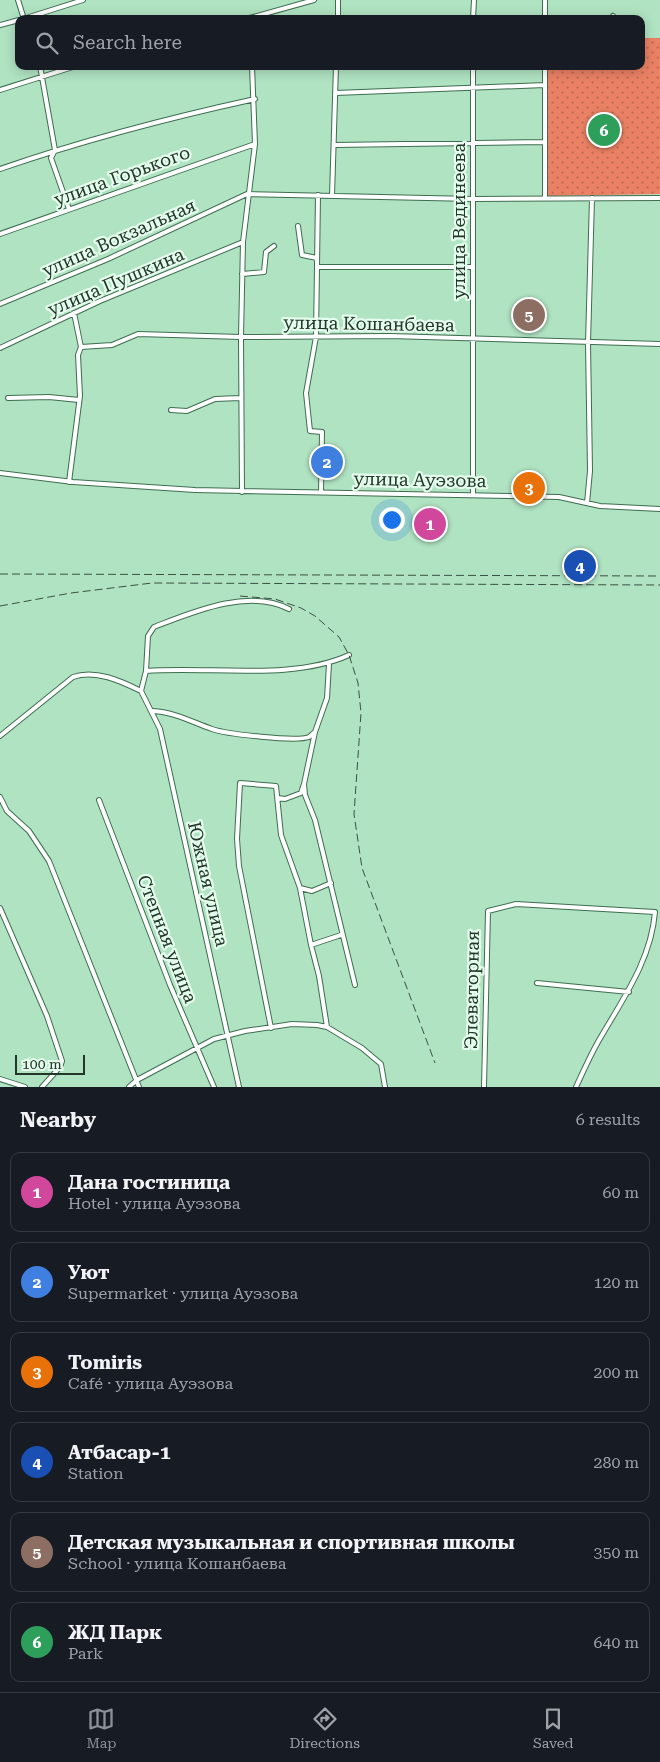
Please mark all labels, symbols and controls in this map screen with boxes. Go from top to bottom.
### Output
search box [15,15,645,70]
icon: search [33,29,61,57]
text: Search here [73,31,182,54]
pin: 6 [588,111,620,149]
street label: улица Горького [51,141,193,210]
street label: улица Вединеева [448,143,469,299]
street label: улица Вокзальная [39,194,199,281]
street label: улица Пушкина [44,243,187,320]
pin: 5 [513,296,545,334]
street label: улица Кошанбаева [283,312,455,335]
pin: 2 [311,443,343,481]
street label: улица Ауэзова [353,468,487,491]
pin: 3 [513,469,545,507]
pin: 1 [414,505,446,543]
your location [379,507,405,533]
pin: 4 [564,547,596,585]
street label: Южная улица [184,819,233,949]
street label: Степная улица [133,872,202,1006]
street label: Элеваторная [460,930,483,1050]
scale bar [15,1052,85,1075]
text: 100 m [22,1056,62,1072]
text: Nearby [20,1108,96,1132]
text: 6 results [576,1110,640,1129]
text: Дана гостиница [68,1171,230,1194]
text: 1 [33,1183,41,1202]
text: 60 m [602,1183,639,1202]
text: Hotel · улица Ауэзова [68,1194,240,1213]
text: Уют [68,1261,109,1284]
text: 2 [33,1273,41,1292]
text: 120 m [593,1273,639,1292]
text: Supermarket · улица Ауэзова [68,1284,298,1303]
text: Tomiris [68,1351,142,1374]
text: 3 [33,1363,41,1382]
text: 200 m [593,1363,639,1382]
text: Café · улица Ауэзова [68,1374,233,1393]
text: Атбасар-1 [68,1441,171,1464]
text: 4 [33,1453,41,1472]
text: 280 m [593,1453,639,1472]
text: Station [68,1464,124,1483]
text: Детская музыкальная и спортивная школы [68,1531,515,1554]
text: 5 [33,1543,41,1562]
text: 350 m [593,1543,639,1562]
text: School · улица Кошанбаева [68,1554,286,1573]
text: ЖД Парк [68,1621,162,1644]
text: 6 [33,1633,41,1652]
text: 640 m [593,1633,639,1652]
text: Park [68,1644,103,1663]
tab: Map [87,1705,116,1751]
tab: Directions [289,1705,360,1751]
tab: Saved [533,1705,574,1751]

